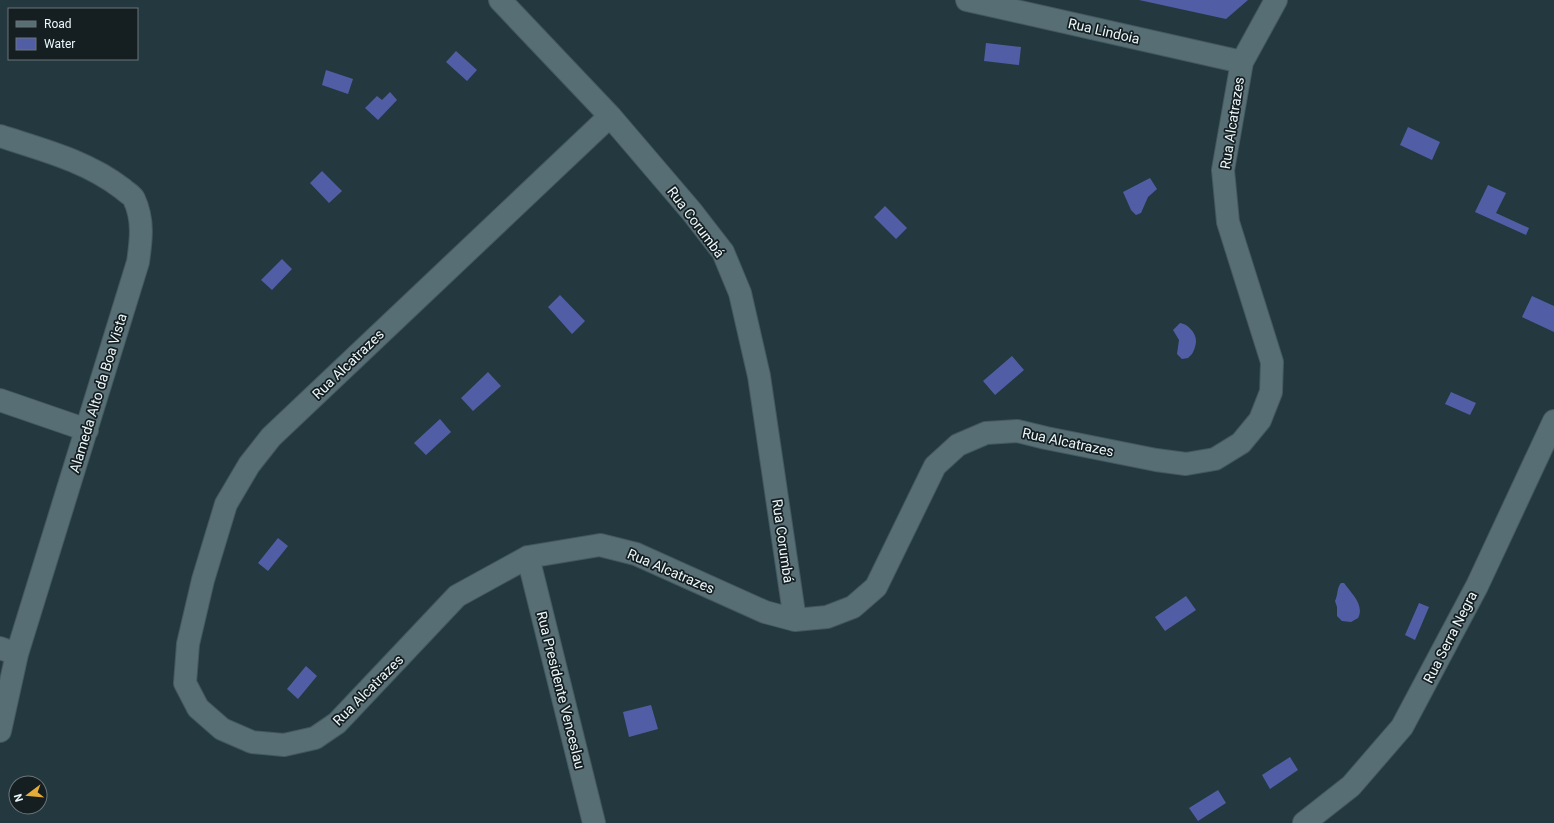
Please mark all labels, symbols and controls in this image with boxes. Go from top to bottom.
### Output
legend [8,8,138,60]
street label: Rua Lindoia [1067,15,1141,47]
text: Road [44,17,72,31]
text: Water [44,37,75,51]
street label: Rua Alcatrazes [1217,76,1247,170]
street label: Rua Corumbá [664,183,728,261]
street label: Alameda Alto da Boa Vista [66,311,130,475]
street label: Rua Alcatrazes [309,326,387,402]
street label: Rua Alcatrazes [1021,424,1115,460]
street label: Rua Corumbá [769,498,797,584]
street label: Rua Alcatrazes [625,545,717,597]
street label: Rua Serra Negra [1420,588,1480,686]
street label: Rua Presidente Venceslau [534,609,588,771]
street label: Rua Alcatrazes [329,651,407,729]
north arrow [8,775,48,815]
text: N [11,792,26,803]

